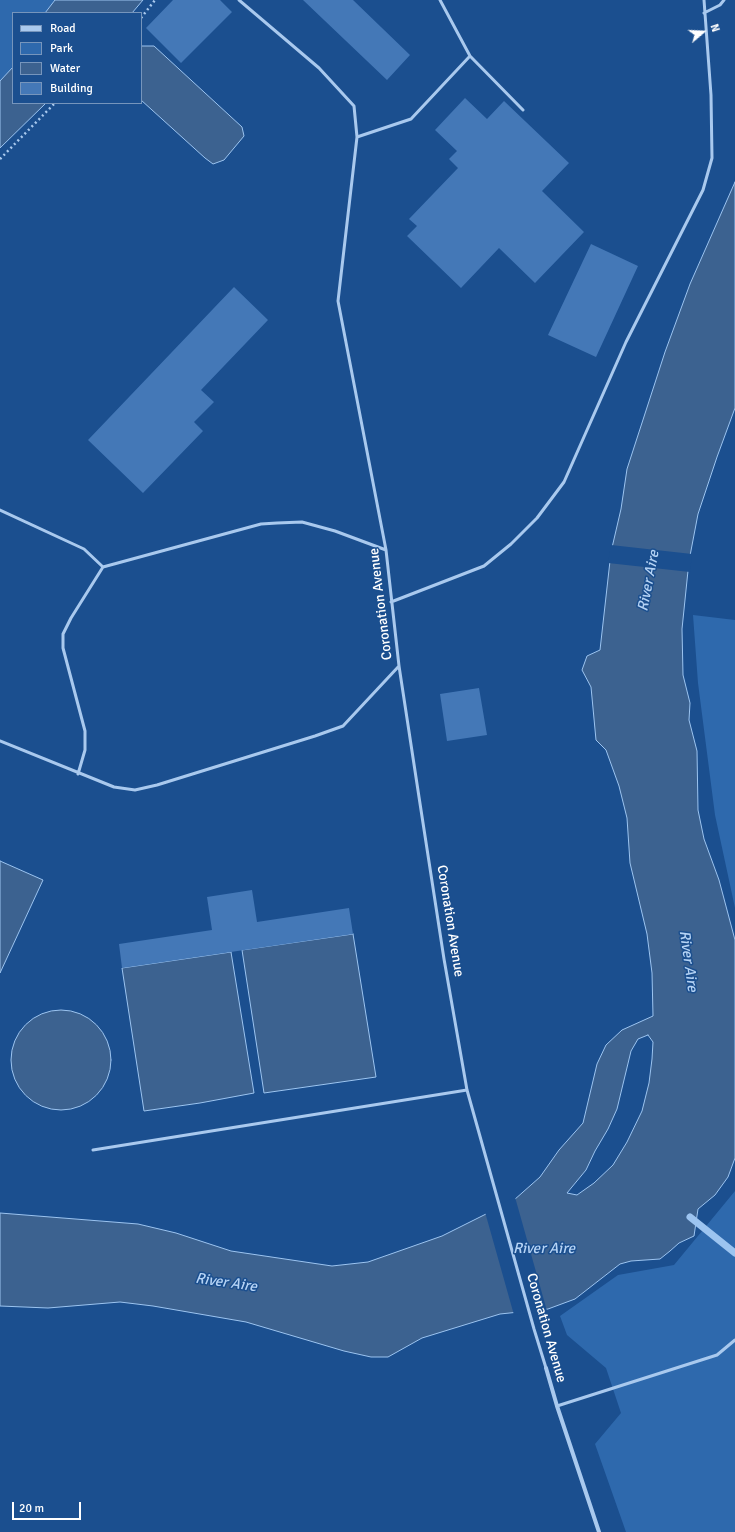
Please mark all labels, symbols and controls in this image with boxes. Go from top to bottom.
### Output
legend [12,12,142,104]
north arrow [683,12,723,52]
text: Road [50,21,76,36]
text: N [707,22,722,34]
text: Park [50,41,73,56]
text: Water [50,61,80,76]
text: Building [50,81,93,96]
street label: Coronation Avenue [366,547,396,661]
water label: River Aire [634,549,664,613]
street label: Coronation Avenue [433,864,467,978]
water label: River Aire [675,929,701,993]
water label: River Aire [513,1240,575,1258]
water label: River Aire [194,1270,258,1296]
street label: Coronation Avenue [522,1271,570,1385]
scale bar [14,1494,83,1520]
text: 20 m [19,1501,44,1516]

